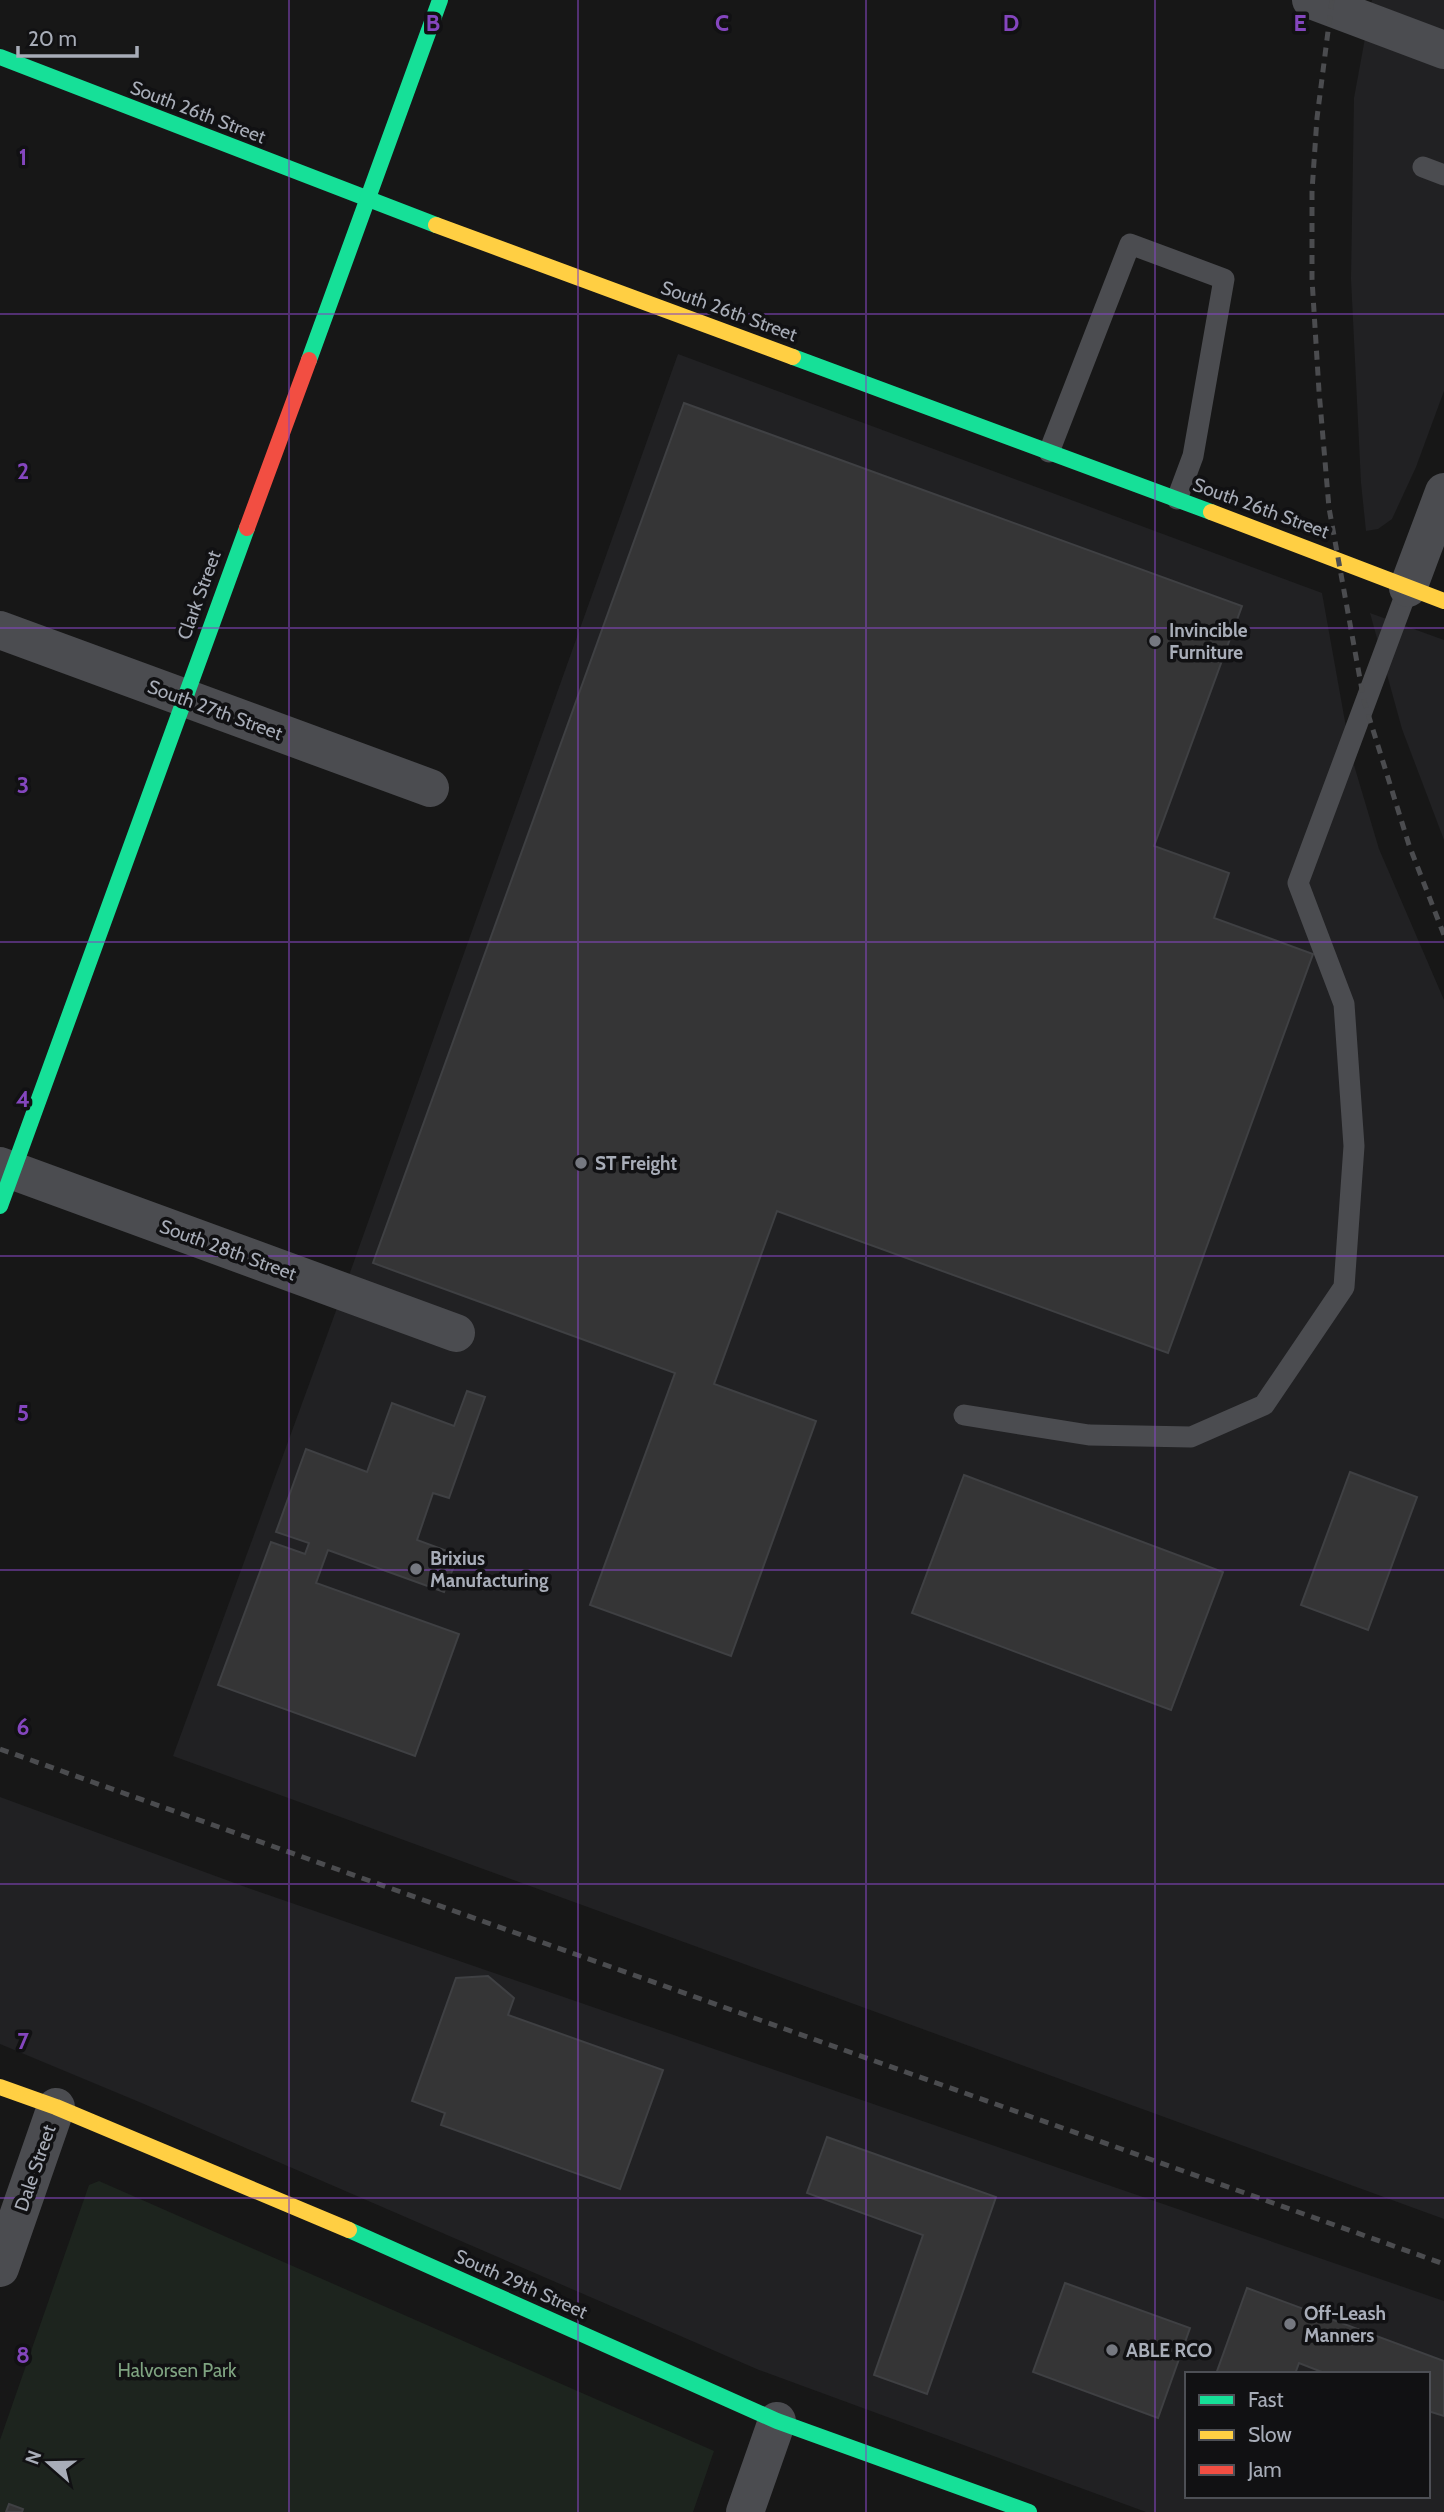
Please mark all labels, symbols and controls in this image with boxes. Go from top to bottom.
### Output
text: B [426,9,440,37]
text: C [715,9,729,37]
text: D [1003,9,1019,37]
text: E [1293,9,1307,37]
scale bar [18,14,136,58]
text: 20 m [28,26,77,51]
street label: South 26th Street [127,76,269,149]
text: 1 [19,143,27,171]
street label: South 26th Street [658,276,801,346]
text: 2 [17,457,29,485]
street label: South 26th Street [1190,473,1333,543]
street label: Clark Street [172,547,226,643]
place label: Invincible Furniture [1169,619,1248,664]
marker: Invincible Furniture [1147,633,1163,649]
street label: South 27th Street [144,675,286,745]
text: 3 [17,771,29,799]
text: 4 [16,1085,30,1113]
place label: ST Freight [595,1152,677,1175]
marker: ST Freight [573,1155,589,1171]
street label: South 28th Street [157,1215,300,1286]
text: 5 [17,1399,29,1427]
place label: Brixius Manufacturing [430,1547,549,1592]
marker: Brixius Manufacturing [408,1561,424,1577]
text: 6 [17,1713,29,1741]
text: 7 [17,2027,29,2055]
street label: Dale Street [9,2121,61,2214]
street label: South 29th Street [451,2244,592,2324]
place label: Off-Leash Manners [1304,2302,1386,2347]
marker: Off-Leash Manners [1282,2316,1298,2332]
place label: ABLE RCO [1126,2339,1212,2362]
text: 8 [16,2341,30,2369]
marker: ABLE RCO [1104,2342,1120,2358]
park label: Halvorsen Park [117,2359,237,2382]
legend [1185,2372,1430,2498]
text: Fast [1248,2387,1284,2412]
text: Slow [1248,2422,1292,2447]
north arrow [14,2428,84,2498]
text: N [20,2447,47,2468]
text: Jam [1247,2457,1282,2482]

